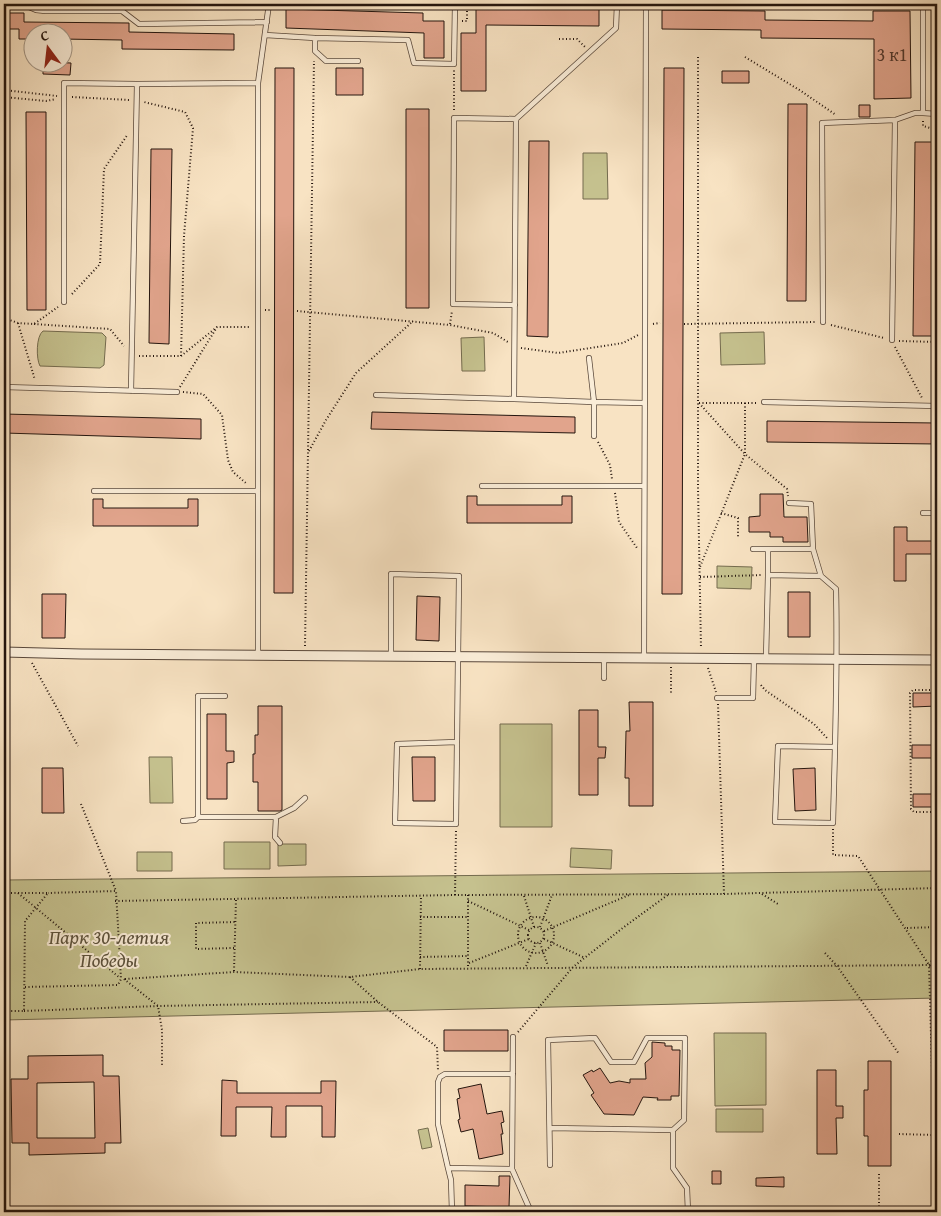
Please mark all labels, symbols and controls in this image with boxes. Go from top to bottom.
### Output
north arrow [22,22,72,72]
text: С [38,25,51,46]
house number: 3 к1 [877,41,907,68]
park label: Парк 30-летия Победы [49,922,169,974]

